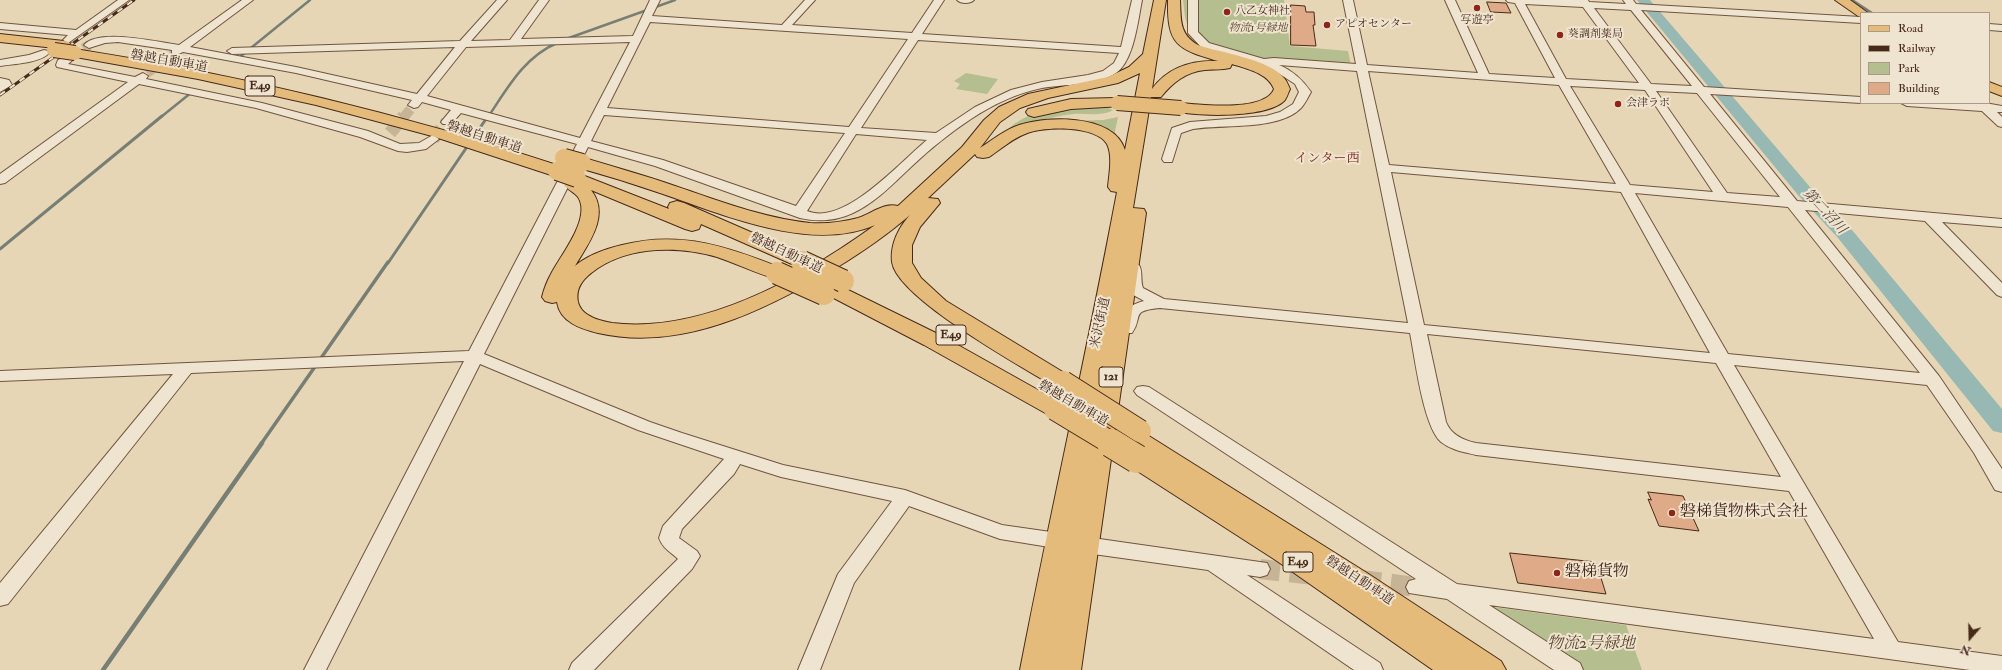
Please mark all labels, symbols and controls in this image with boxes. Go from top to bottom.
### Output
marker: 写遊亭 [1472,3,1482,13]
place label: 八乙女神社 [1235,5,1290,19]
marker: 八乙女神社 [1222,7,1232,17]
legend [1860,12,1990,104]
place label: 写遊亭 [1461,14,1493,28]
place label: アピオセンター [1335,18,1412,32]
marker: アピオセンター [1322,20,1332,30]
text: Road [1898,21,1923,36]
park label: 物流1号緑地 [1228,22,1288,36]
place label: 葵調剤薬局 [1568,28,1623,42]
marker: 葵調剤薬局 [1555,30,1565,40]
text: Railway [1898,41,1935,56]
street label: 磐越自動車道 [129,48,209,76]
text: Park [1898,61,1920,76]
road number: E49 [245,76,275,96]
text: Building [1898,81,1939,96]
place label: 会津ラボ [1626,97,1670,111]
marker: 会津ラボ [1613,99,1623,109]
street label: 磐越自動車道 [444,119,524,157]
district label: インター西 [1295,151,1359,167]
water label: 第二沼川 [1799,186,1849,238]
street label: 磐越自動車道 [747,230,825,278]
street label: 米沢街道 [1088,296,1114,350]
road number: E49 [936,325,966,345]
road number: 121 [1099,367,1123,387]
street label: 磐越自動車道 [1035,378,1111,430]
place label: 磐梯貨物株式会社 [1680,503,1808,523]
marker: 磐梯貨物株式会社 [1667,508,1677,518]
road number: E49 [1283,552,1313,572]
street label: 磐越自動車道 [1322,553,1396,609]
place label: 磐梯貨物 [1565,563,1629,583]
marker: 磐梯貨物 [1552,568,1562,578]
north arrow [1950,618,1990,658]
park label: 物流2号緑地 [1547,635,1635,655]
text: N [1959,642,1973,658]

